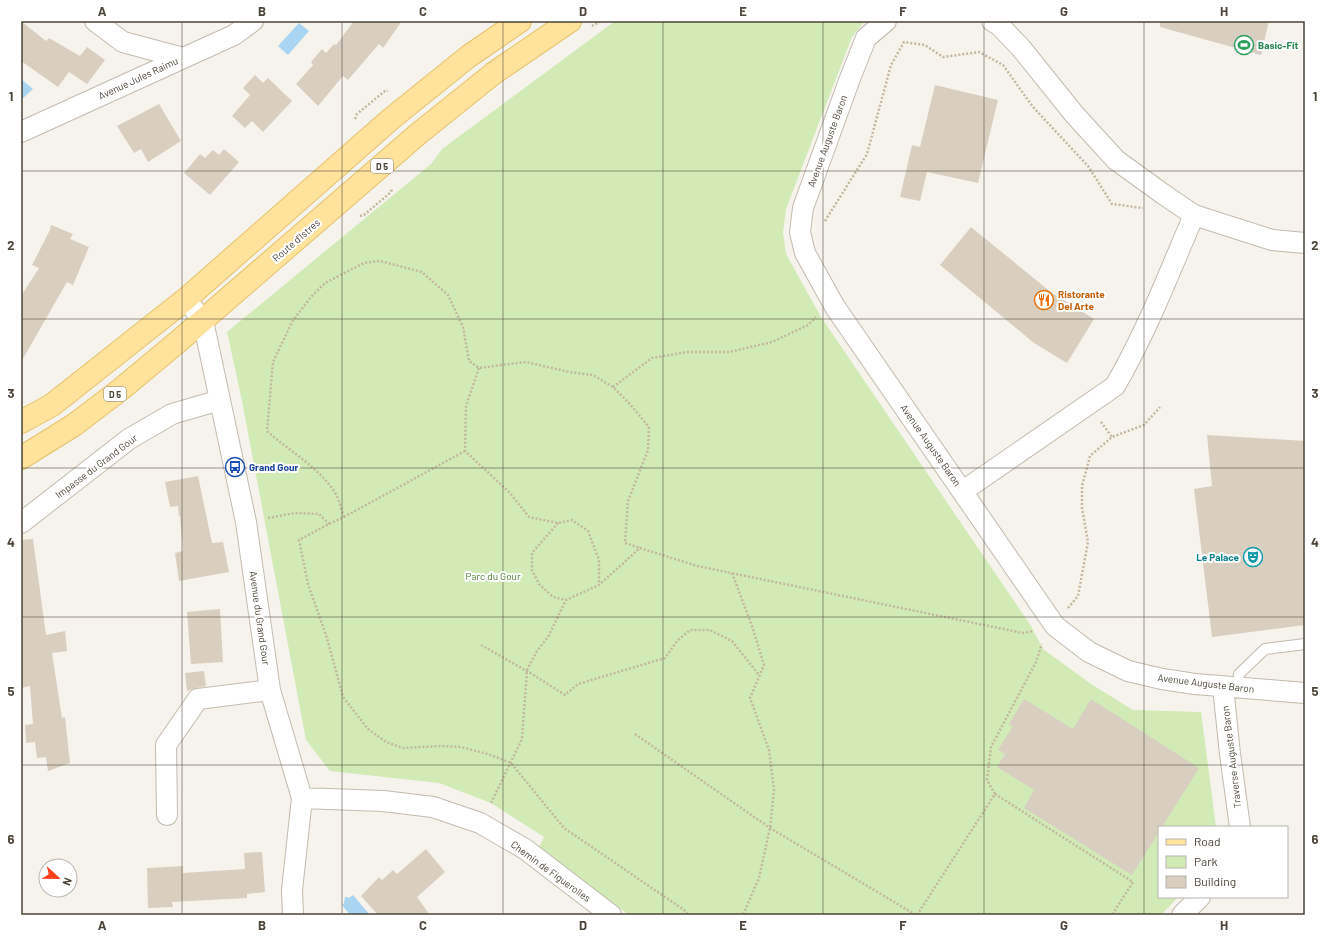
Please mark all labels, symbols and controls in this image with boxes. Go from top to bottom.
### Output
text: A [98,3,107,19]
text: B [258,3,266,19]
text: C [419,3,427,19]
text: D [579,3,587,19]
text: E [739,3,747,19]
text: F [899,3,907,19]
text: G [1060,3,1068,19]
text: H [1220,3,1228,19]
sports icon: Basic-Fit [1233,34,1255,56]
place label: Basic-Fit [1258,39,1299,51]
street label: Avenue Jules Raimu [96,54,180,102]
text: 1 [9,88,13,104]
text: 1 [1313,88,1317,104]
street label: Avenue Auguste Baron [805,93,849,189]
road number: D 5 [371,159,393,173]
street label: Route d'Istres [270,216,322,264]
text: 2 [7,237,15,253]
text: 2 [1311,237,1319,253]
place label: Ristorante Del Arte [1058,288,1105,312]
restaurant icon: Ristorante Del Arte [1033,289,1055,311]
text: 3 [7,385,15,401]
text: 3 [1311,385,1319,401]
road number: D 5 [104,387,126,401]
street label: Avenue Auguste Baron [898,402,964,488]
street label: Impasse du Grand Gour [53,431,140,501]
bus stop icon: Grand Gour [224,456,246,478]
place label: Grand Gour [249,461,298,473]
text: 4 [7,534,15,550]
text: 4 [1311,534,1319,550]
theatre icon: Le Palace [1242,546,1264,568]
place label: Le Palace [1196,551,1240,563]
street label: Avenue du Grand Gour [247,570,273,666]
park label: Parc du Gour [465,570,521,582]
street label: Avenue Auguste Baron [1157,671,1255,695]
text: 5 [7,683,15,699]
text: 5 [1311,683,1319,699]
street label: Traverse Auguste Baron [1219,705,1243,809]
legend [1158,826,1288,898]
text: 6 [8,831,15,847]
text: 6 [1312,831,1319,847]
text: Road [1194,834,1221,848]
street label: Chemin de Figuerolles [509,838,593,904]
text: Park [1194,854,1218,868]
north arrow [38,858,78,898]
text: Building [1194,874,1236,888]
text: N [60,876,75,888]
text: A [98,917,107,933]
text: B [258,917,266,933]
text: C [419,917,427,933]
text: D [579,917,587,933]
text: E [739,917,747,933]
text: F [899,917,907,933]
text: G [1060,917,1068,933]
text: H [1220,917,1228,933]

